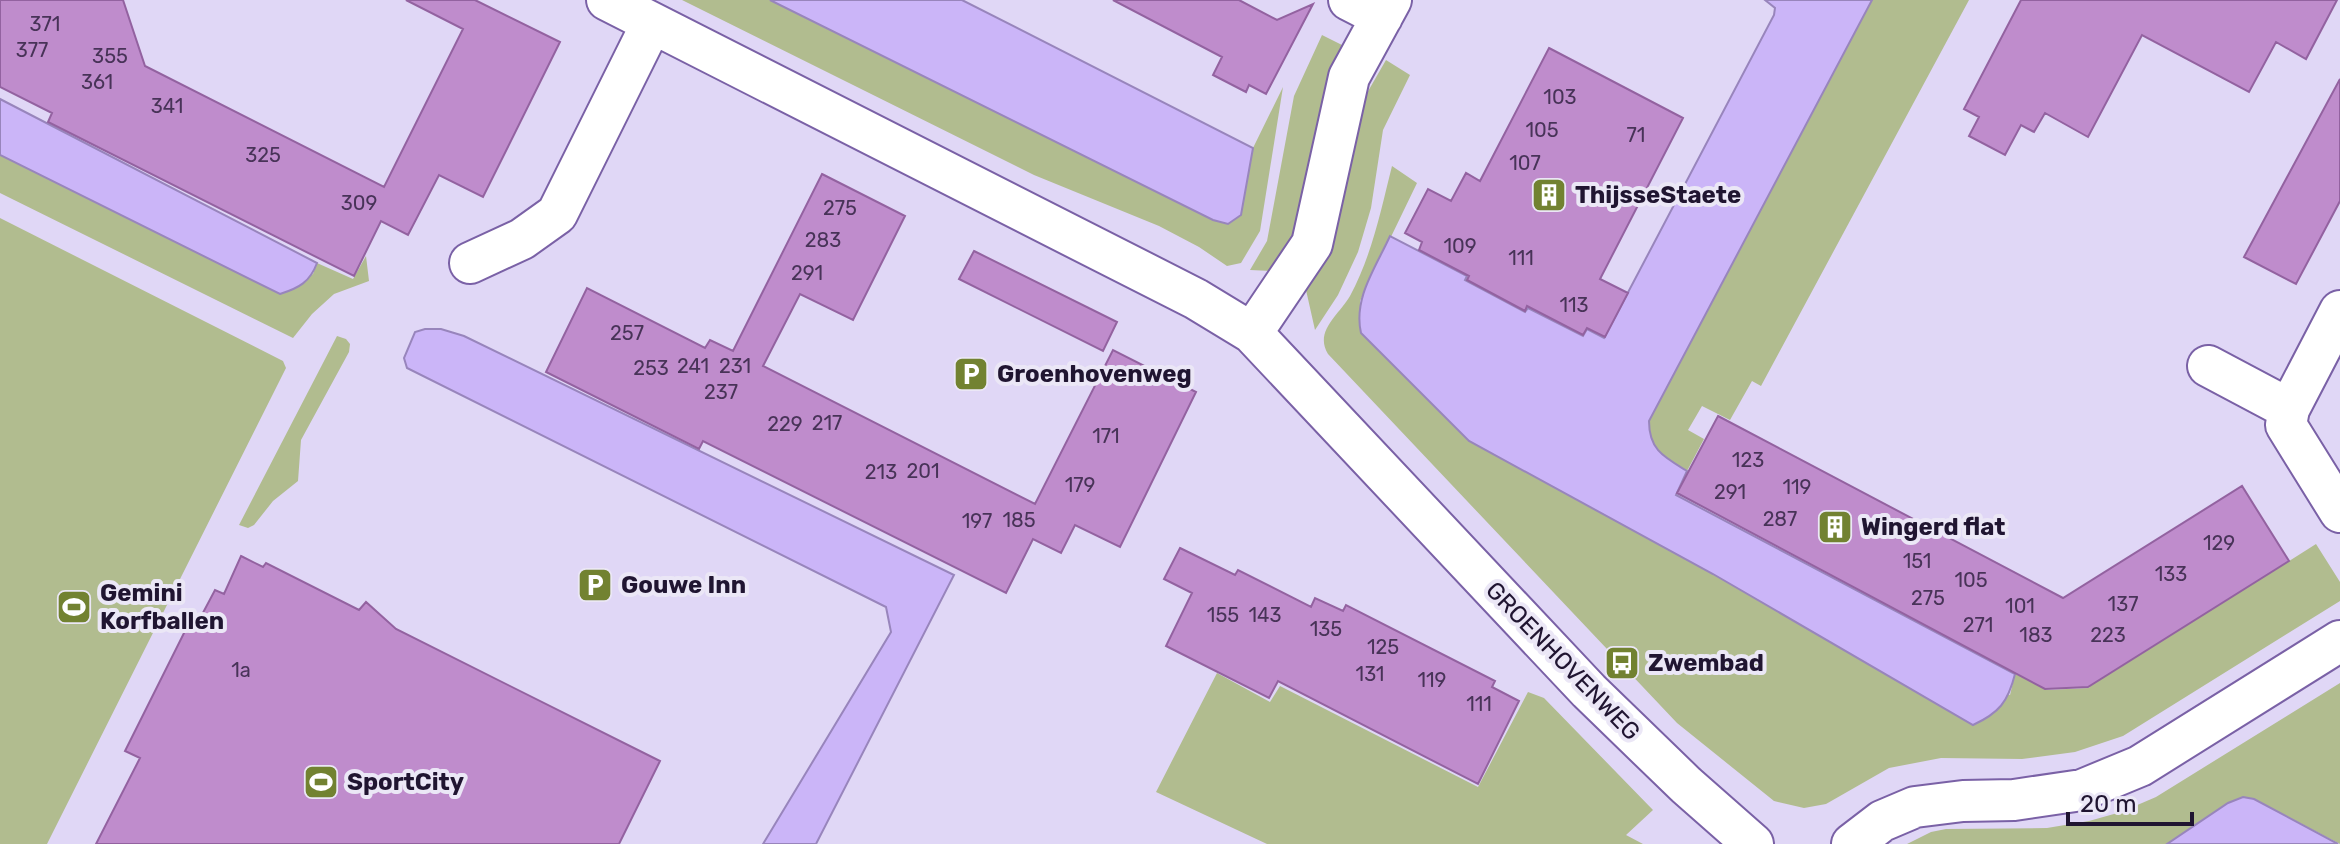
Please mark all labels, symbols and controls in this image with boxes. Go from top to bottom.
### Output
house number: 371 [30,12,60,36]
house number: 377 [16,38,48,62]
house number: 355 [92,44,128,68]
house number: 361 [81,70,113,94]
house number: 103 [1543,85,1577,109]
house number: 341 [151,94,183,118]
house number: 105 [1525,118,1559,142]
house number: 71 [1627,123,1645,147]
house number: 325 [245,143,281,167]
house number: 107 [1509,151,1541,175]
building icon: ThijsseStaete [1530,176,1568,214]
place label: ThijsseStaete [1575,181,1741,209]
house number: 309 [341,191,377,215]
house number: 275 [823,196,857,220]
house number: 283 [805,228,841,252]
house number: 109 [1443,234,1477,258]
house number: 111 [1508,246,1534,270]
house number: 291 [791,261,823,285]
house number: 113 [1559,293,1589,317]
house number: 257 [610,321,644,345]
house number: 241 [677,354,709,378]
house number: 231 [719,354,751,378]
parking icon: Groenhovenweg [952,355,990,393]
house number: 253 [633,356,669,380]
place label: Groenhovenweg [997,360,1192,388]
house number: 237 [704,380,738,404]
house number: 217 [812,411,842,435]
house number: 229 [767,412,803,436]
house number: 171 [1092,424,1120,448]
house number: 123 [1732,448,1764,472]
house number: 201 [907,459,940,483]
house number: 213 [865,460,897,484]
house number: 179 [1065,473,1095,497]
house number: 119 [1783,475,1811,499]
house number: 291 [1714,480,1746,504]
house number: 287 [1763,507,1797,531]
house number: 185 [1002,508,1036,532]
building icon: Wingerd flat [1816,508,1854,546]
house number: 197 [962,509,992,533]
place label: Wingerd flat [1861,513,2006,541]
house number: 129 [2203,531,2235,555]
house number: 151 [1903,549,1931,573]
house number: 133 [2155,562,2187,586]
parking icon: Gouwe Inn [576,566,614,604]
house number: 105 [1954,568,1988,592]
place label: Gouwe Inn [621,571,746,599]
street label: GROENHOVENWEG [1480,576,1646,746]
place label: Gemini Korfballen [100,579,224,635]
house number: 275 [1911,586,1945,610]
sports icon: Gemini Korfballen [55,588,93,626]
house number: 137 [2108,592,2138,616]
house number: 101 [2005,594,2035,618]
house number: 155 [1207,603,1239,627]
house number: 143 [1249,603,1282,627]
house number: 271 [1963,613,1993,637]
house number: 135 [1310,617,1342,641]
house number: 183 [2019,623,2053,647]
house number: 223 [2090,623,2126,647]
house number: 125 [1367,635,1399,659]
bus stop icon: Zwembad [1603,644,1641,682]
place label: Zwembad [1648,649,1764,677]
house number: 1a [231,658,251,682]
house number: 131 [1356,662,1384,686]
house number: 119 [1418,668,1446,692]
house number: 111 [1466,692,1492,716]
sports icon: SportCity [302,763,340,801]
place label: SportCity [347,768,464,796]
scale bar [2068,776,2192,826]
text: 20 m [2080,790,2137,818]

